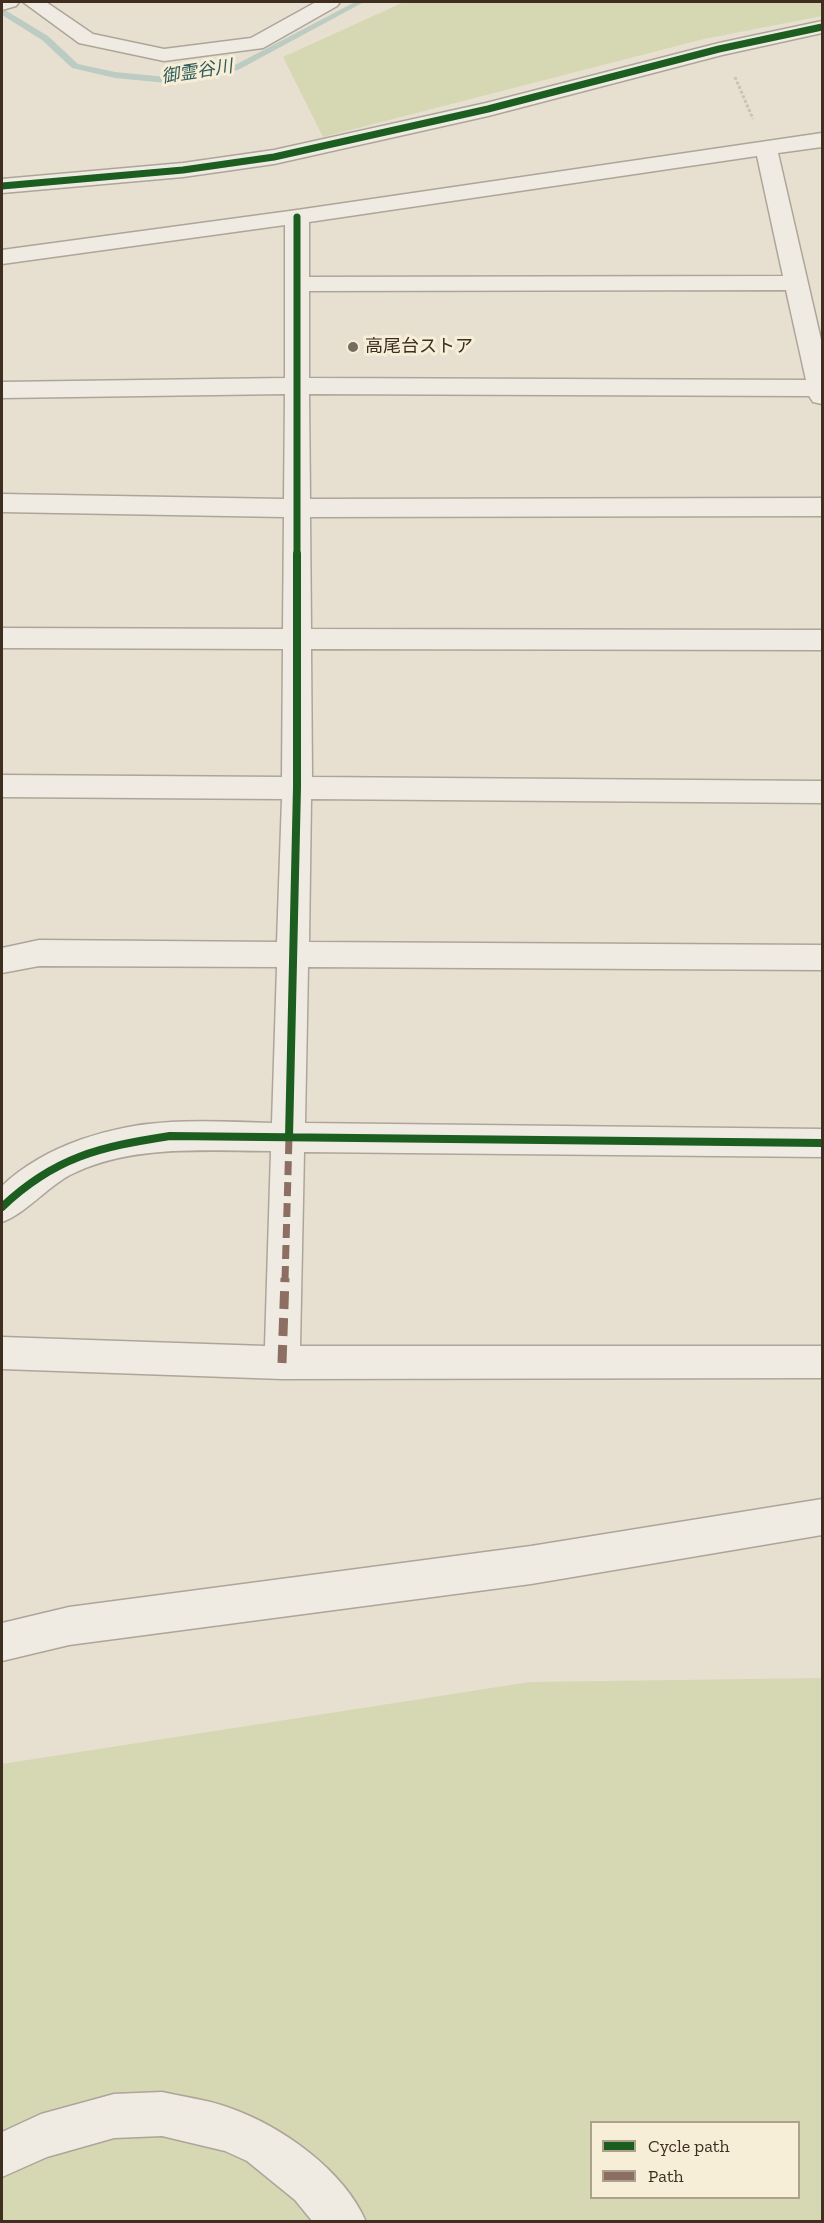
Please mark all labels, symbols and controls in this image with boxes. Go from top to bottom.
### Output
water label: 御霊谷川 [160,56,234,88]
place label: 高尾台ストア [365,336,473,358]
marker: 高尾台ストア [346,340,360,354]
legend [590,2121,800,2199]
text: Cycle path [648,2135,730,2157]
text: Path [648,2165,684,2187]

